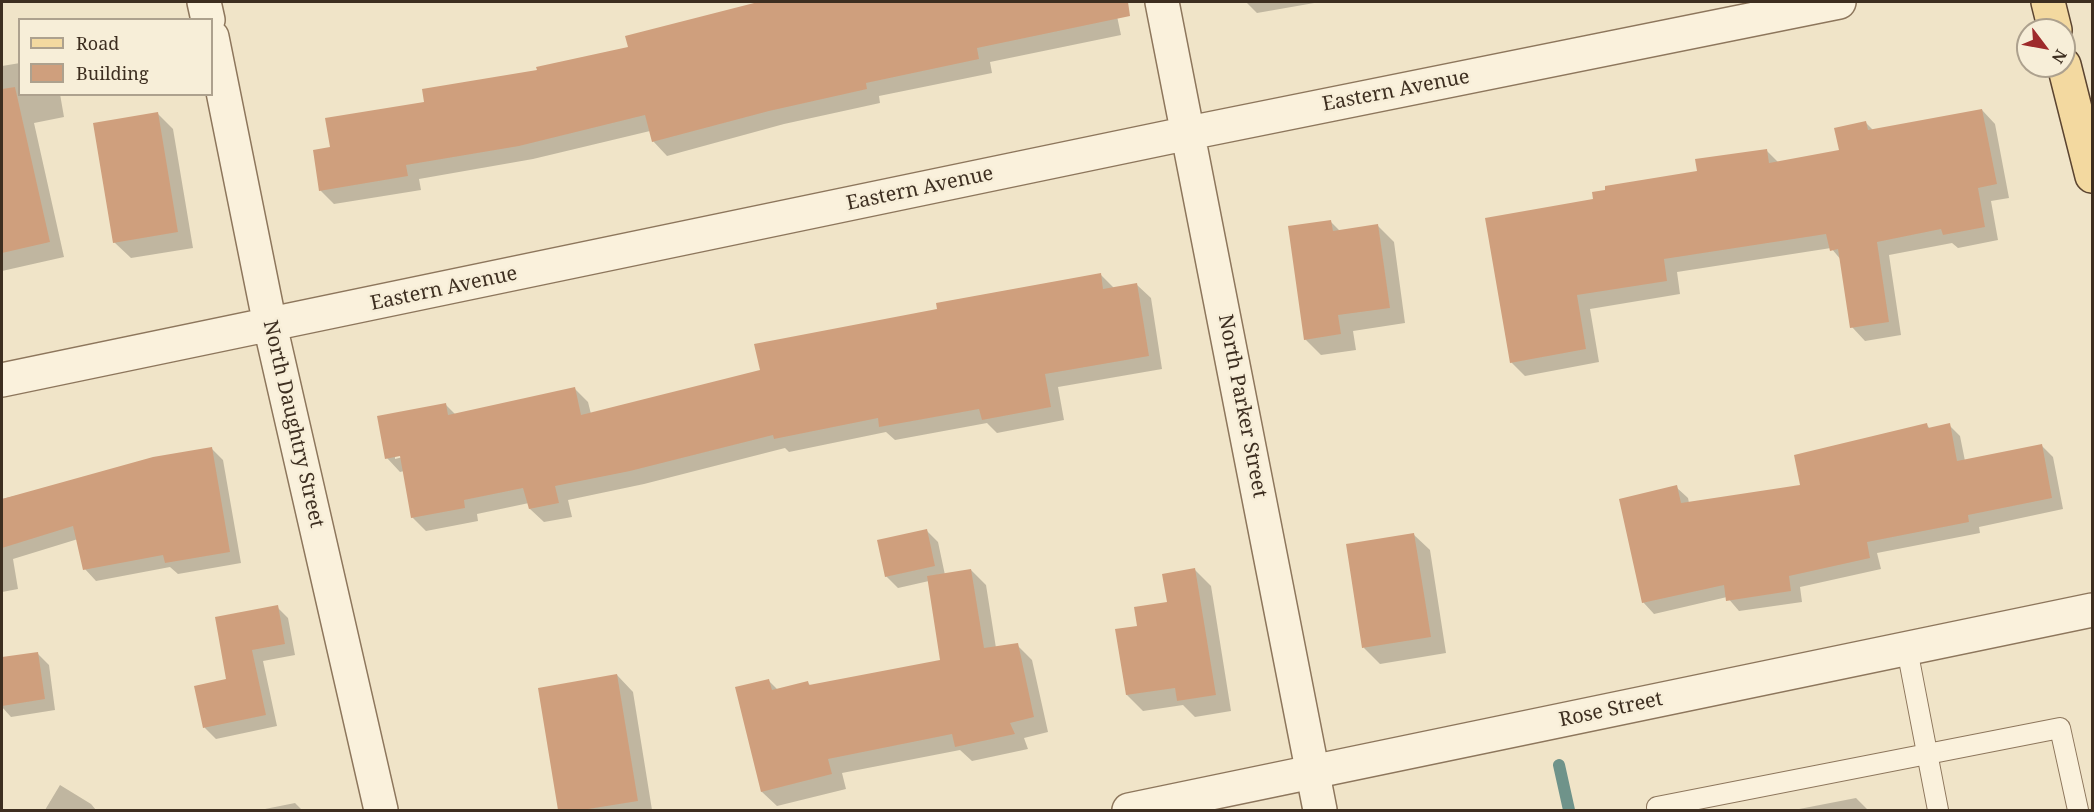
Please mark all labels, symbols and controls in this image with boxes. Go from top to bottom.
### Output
legend [18,18,213,96]
north arrow [2016,18,2076,78]
text: Road [76,31,119,55]
text: N [2047,45,2072,68]
text: Building [76,61,149,85]
street label: Eastern Avenue [1320,65,1472,117]
street label: Eastern Avenue [844,162,996,216]
street label: Eastern Avenue [368,262,520,316]
street label: North Parker Street [1212,312,1272,500]
street label: North Daughtry Street [257,318,329,530]
street label: Rose Street [1557,687,1665,733]

